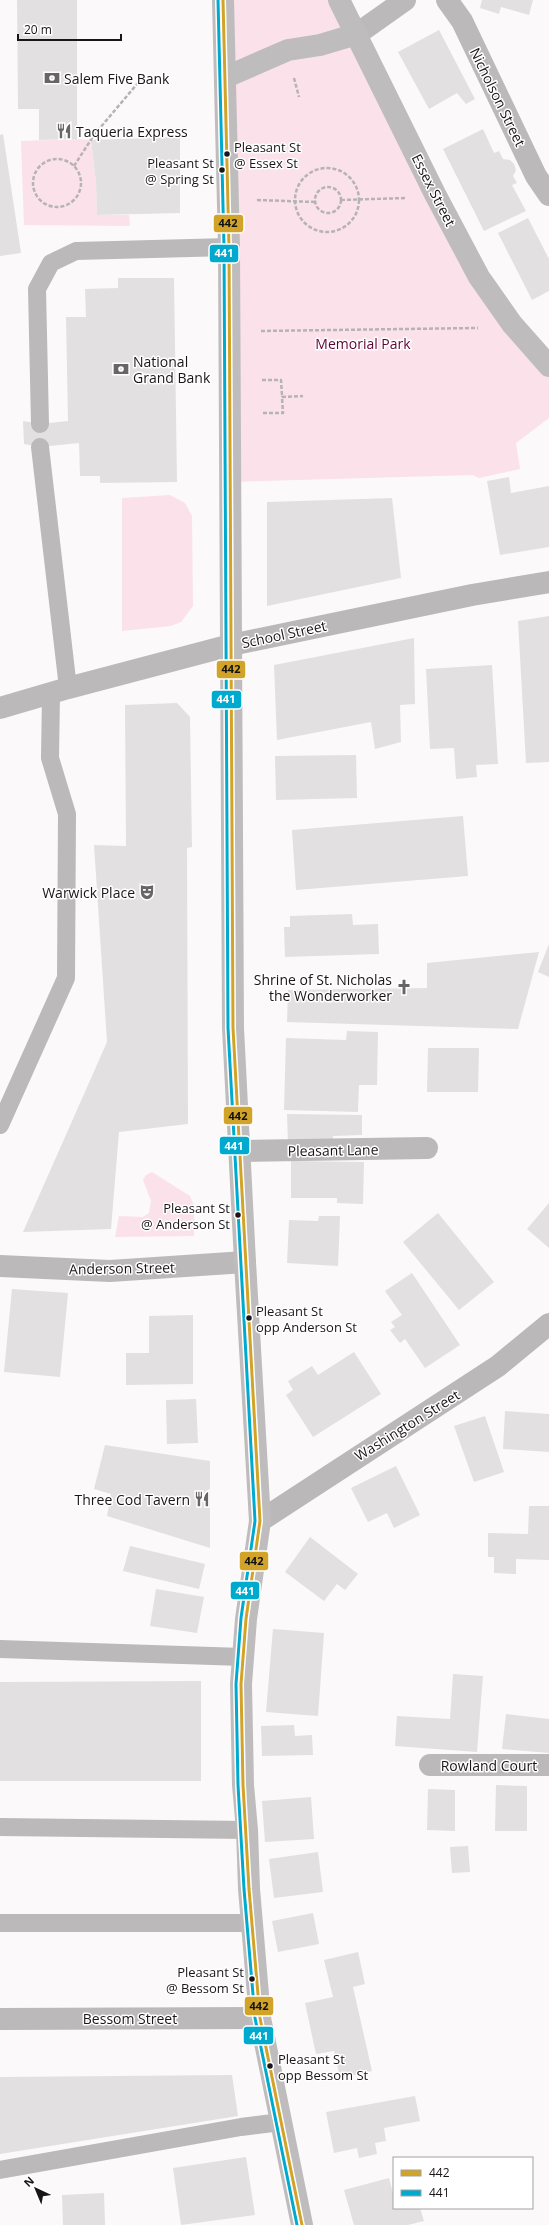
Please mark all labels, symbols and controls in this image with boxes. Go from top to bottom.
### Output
scale bar [18,16,121,42]
text: 20 m [24,21,52,38]
street label: Nicholson Street [466,44,530,150]
bank icon: Salem Five Bank [43,69,61,87]
place label: Salem Five Bank [64,69,170,88]
restaurant icon: Taqueria Express [55,122,73,140]
place label: Taqueria Express [76,122,188,141]
place label: Pleasant St @ Essex St [234,138,301,172]
marker: Pleasant St @ Essex St [222,149,232,159]
street label: Essex Street [408,150,460,230]
place label: Pleasant St @ Spring St [145,154,214,188]
marker: Pleasant St @ Spring St [217,165,227,175]
line badge: 442 [213,214,244,233]
text: 442 [219,215,237,230]
line badge: 441 [209,244,239,263]
text: 441 [215,245,233,260]
park label: Memorial Park [315,334,411,353]
place label: National Grand Bank [133,352,211,387]
bank icon: National Grand Bank [112,360,130,378]
street label: School Street [240,616,328,652]
line badge: 442 [216,660,246,679]
text: 442 [222,661,240,676]
line badge: 441 [211,690,242,709]
text: 441 [217,691,235,706]
place label: Warwick Place [42,883,135,902]
theatre icon: Warwick Place [138,883,156,901]
place label: Shrine of St. Nicholas the Wonderworker [254,970,392,1005]
church icon: Shrine of St. Nicholas the Wonderworker [395,978,413,996]
line badge: 442 [223,1106,253,1125]
text: 442 [229,1108,247,1123]
line badge: 441 [219,1136,250,1155]
text: 441 [225,1138,243,1153]
street label: Pleasant Lane [287,1140,379,1160]
place label: Pleasant St @ Anderson St [141,1199,230,1233]
marker: Pleasant St @ Anderson St [233,1210,243,1220]
street label: Anderson Street [69,1258,175,1278]
place label: Pleasant St opp Anderson St [256,1302,357,1336]
marker: Pleasant St opp Anderson St [244,1313,254,1323]
street label: Washington Street [351,1385,463,1465]
place label: Three Cod Tavern [75,1490,190,1509]
restaurant icon: Three Cod Tavern [193,1490,211,1508]
line badge: 442 [239,1551,269,1571]
text: 442 [245,1553,263,1568]
line badge: 441 [230,1581,260,1600]
text: 441 [236,1583,254,1598]
street label: Rowland Court [441,1756,537,1775]
place label: Pleasant St @ Bessom St [166,1963,244,1997]
marker: Pleasant St @ Bessom St [247,1974,257,1984]
line badge: 442 [244,1996,274,2016]
text: 442 [250,1998,268,2013]
street label: Bessom Street [83,2009,177,2028]
line badge: 441 [243,2026,274,2045]
text: 441 [250,2028,268,2043]
place label: Pleasant St opp Bessom St [278,2050,369,2084]
marker: Pleasant St opp Bessom St [265,2061,275,2071]
legend [393,2157,533,2209]
text: 442 [429,2164,450,2181]
north arrow [16,2169,56,2209]
text: N [20,2173,37,2190]
text: 441 [429,2184,450,2201]

